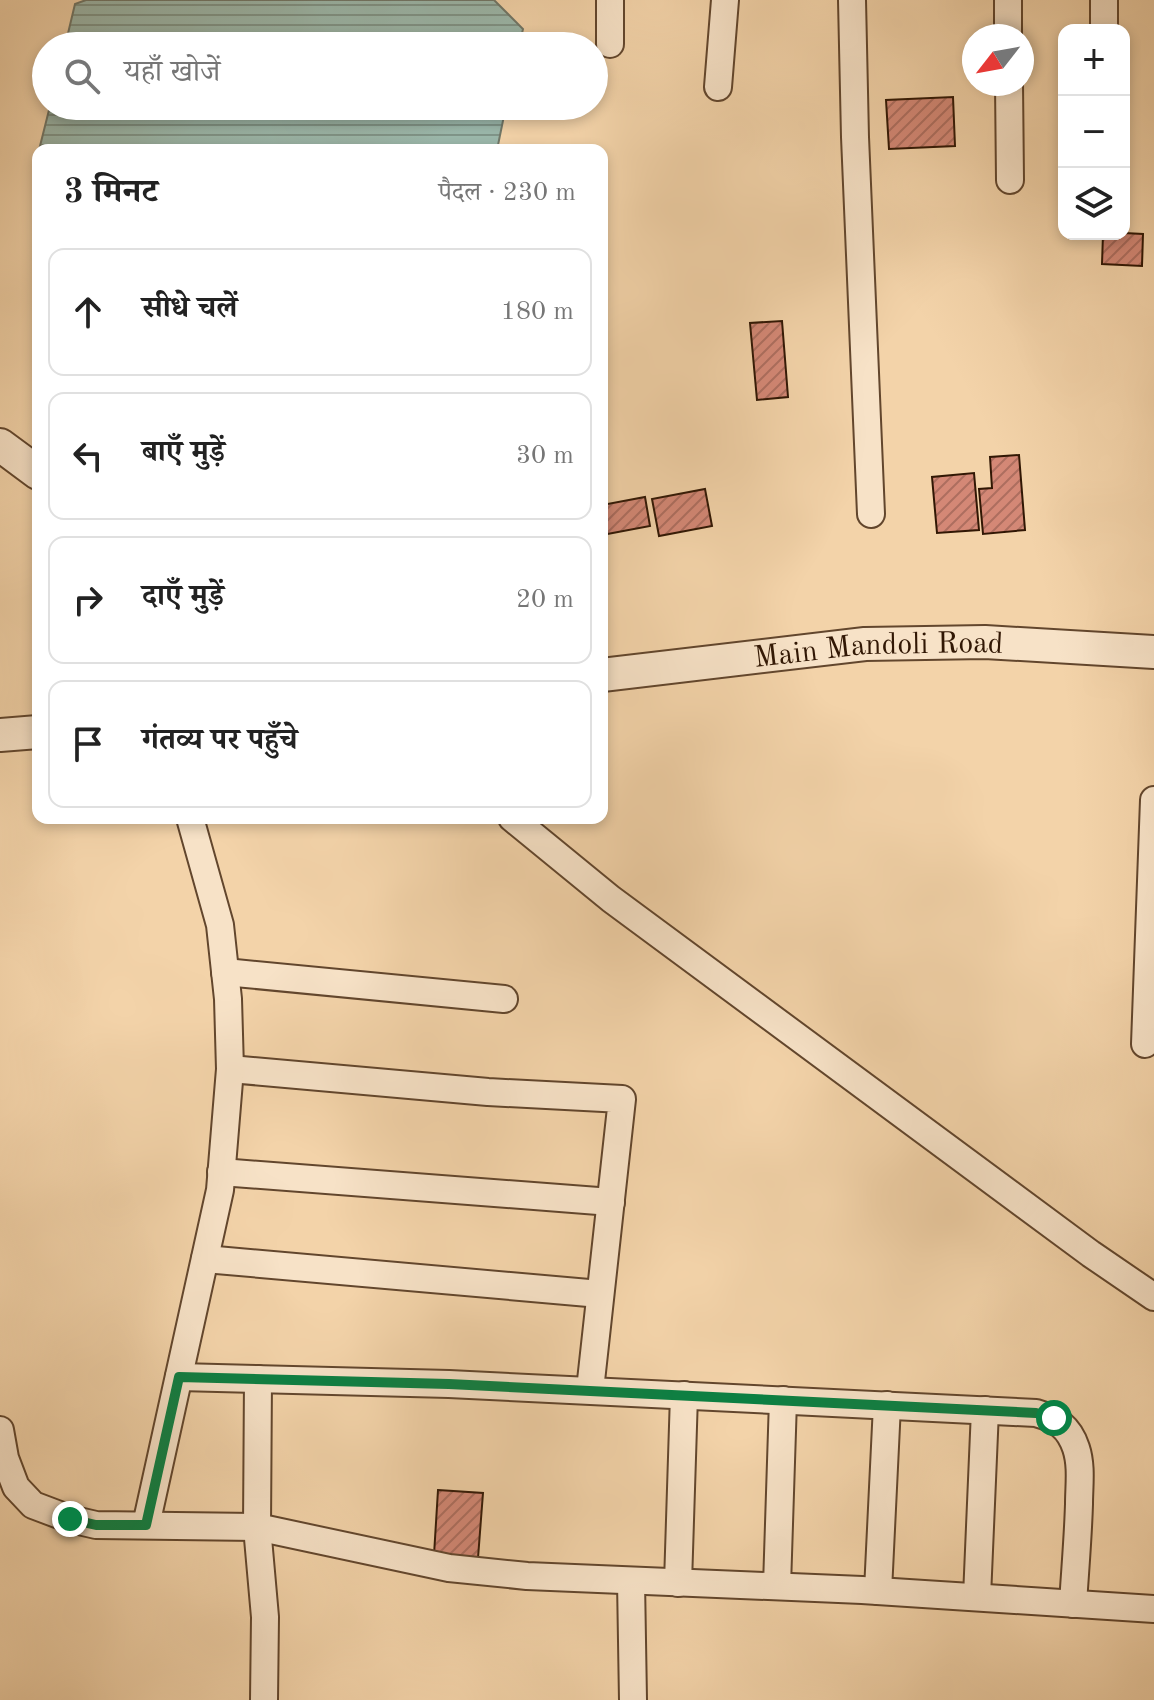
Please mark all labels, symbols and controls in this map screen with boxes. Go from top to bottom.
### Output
north arrow [962,24,1034,96]
map controls [1058,24,1130,240]
button: + [1058,24,1130,96]
search box [32,32,608,120]
icon: search [60,54,104,98]
text: यहाँ खोजें [124,58,220,88]
button: − [1058,96,1130,168]
button: layers [1058,168,1130,240]
text: 3 मिनट [64,176,158,210]
text: पैदल · 230 m [438,180,576,206]
icon: ahead [66,290,110,334]
text: सीधे चलें [142,294,237,324]
text: 180 m [501,299,574,325]
icon: left [66,434,110,478]
text: बाएँ मुड़ें [142,438,225,468]
text: 30 m [516,443,574,469]
icon: right [66,578,110,622]
text: दाएँ मुड़ें [142,582,224,612]
text: 20 m [516,587,574,613]
street label: Main Mandoli Road [752,629,1004,674]
icon: arrive [66,722,110,766]
text: गंतव्य पर पहुँचे [142,726,298,756]
route start [1036,1400,1072,1436]
route end [52,1501,88,1537]

